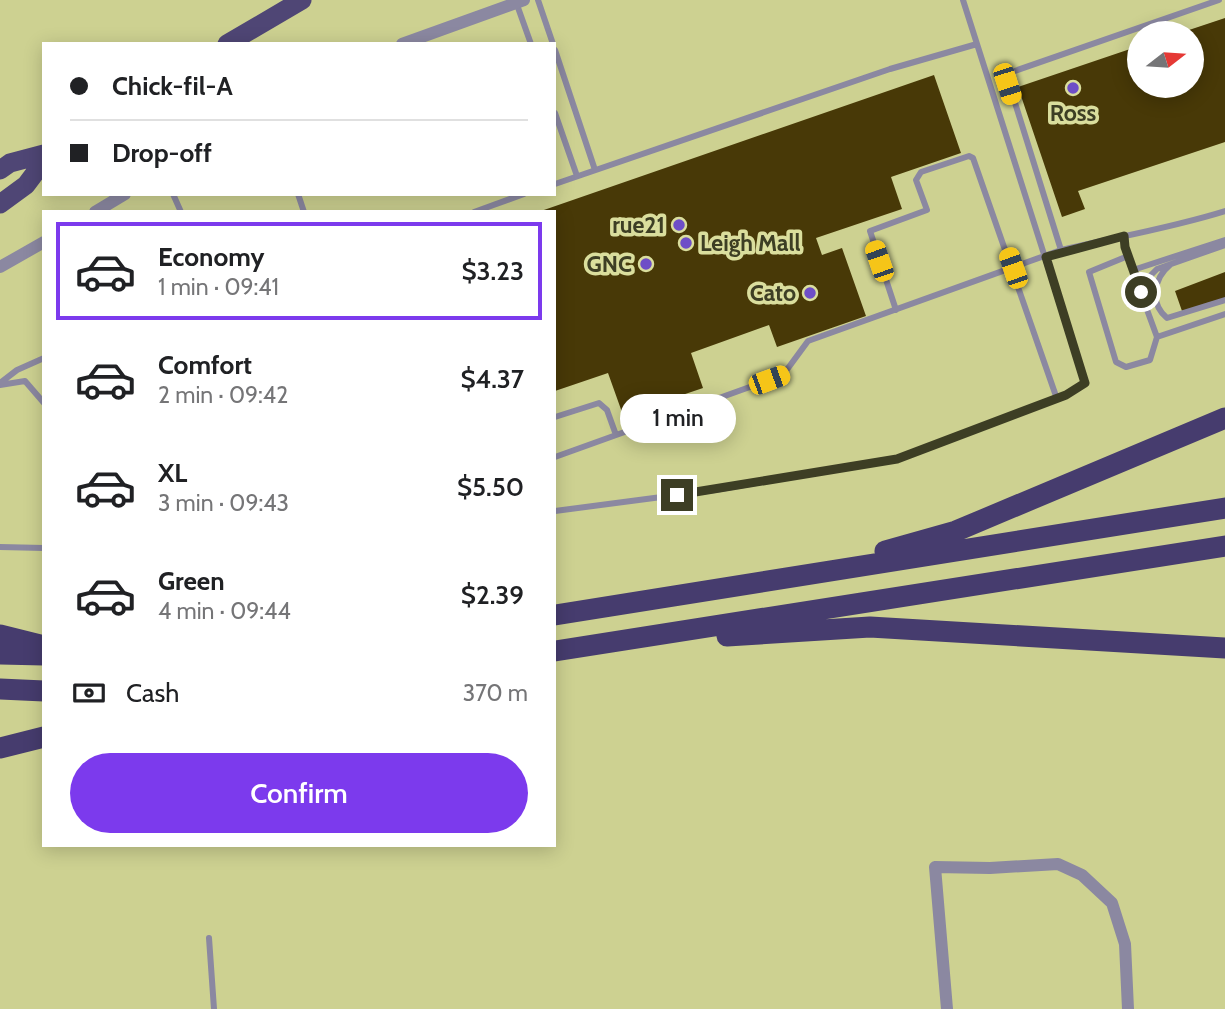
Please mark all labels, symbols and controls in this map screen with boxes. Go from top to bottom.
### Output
north arrow [1127,21,1204,98]
map controls [1127,21,1204,98]
car [991,61,1024,107]
text: Chick-fil-A [112,70,233,102]
marker: Ross [1065,80,1081,96]
place label: Ross [1050,99,1097,127]
text: Drop-off [112,137,212,169]
place label: rue21 [612,211,665,239]
marker: rue21 [671,217,687,233]
place label: Leigh Mall [700,229,801,257]
marker: Leigh Mall [678,235,694,251]
car [863,238,896,284]
icon: car [74,240,137,303]
text: Economy [158,241,264,273]
car [997,245,1030,291]
place label: GNC [586,250,632,278]
text: $3.23 [461,255,524,287]
marker: GNC [638,256,654,272]
text: 1 min · 09:41 [158,273,279,301]
route start [1125,276,1157,308]
place label: Cato [750,279,796,307]
marker: Cato [802,285,818,301]
icon: car [74,348,137,411]
text: Comfort [158,349,252,381]
text: $4.37 [460,363,524,395]
car [746,363,793,397]
text: 2 min · 09:42 [158,381,288,409]
callout: 1 min [619,393,735,442]
text: 1 min [652,404,704,432]
icon: car [74,456,137,519]
text: XL [158,457,187,489]
text: $5.50 [457,471,524,503]
route end [661,479,693,511]
text: 3 min · 09:43 [158,489,289,517]
icon: car [74,564,137,627]
text: Green [158,565,225,597]
text: $2.39 [461,579,524,611]
text: 4 min · 09:44 [158,597,291,625]
icon: cash [70,674,108,712]
text: Cash [126,677,179,709]
text: 370 m [463,679,528,707]
button: Confirm [70,753,528,833]

